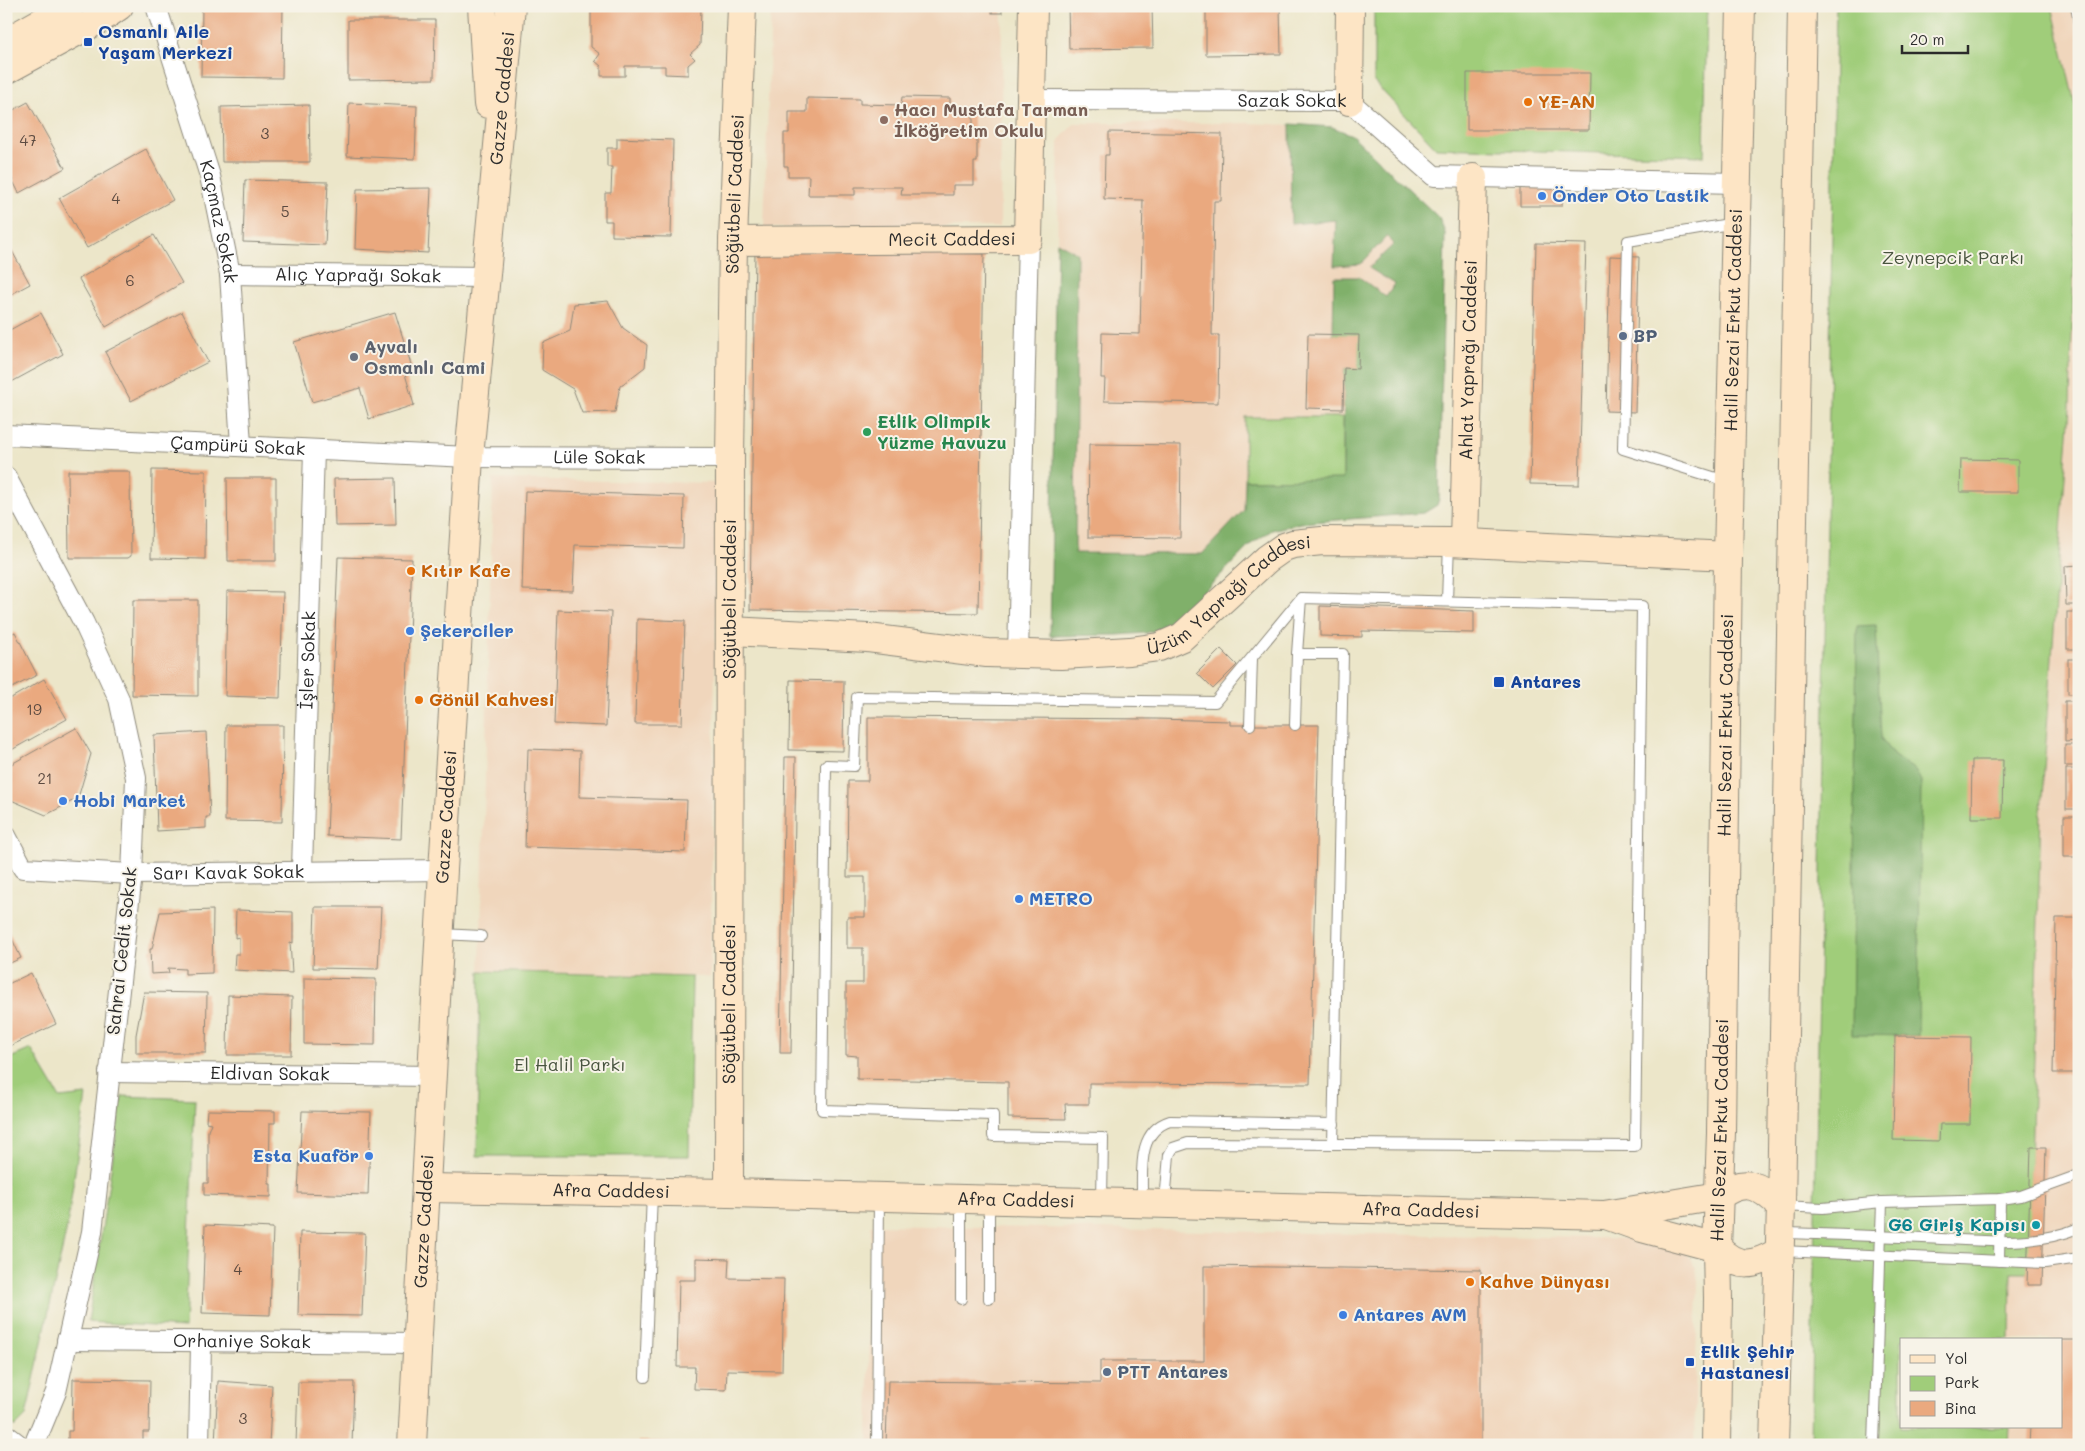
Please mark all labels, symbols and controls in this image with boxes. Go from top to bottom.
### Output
place label: Osmanlı Aile Yaşam Merkezi [98,19,233,64]
scale bar [1902,22,1969,54]
text: 20 m [1910,29,1944,49]
street label: Gazze Caddesi [483,30,520,166]
marker: Osmanlı Aile Yaşam Merkezi [82,36,94,48]
street label: Sazak Sokak [1237,88,1347,112]
place label: YE-AN [1538,89,1595,113]
marker: YE-AN [1522,96,1534,108]
place label: Hacı Mustafa Tarman İlköğretim Okulu [894,97,1088,142]
street label: Söğütbeli Caddesi [720,114,749,274]
marker: Hacı Mustafa Tarman İlköğretim Okulu [878,114,890,126]
house number: 3 [261,123,270,143]
house number: 47 [19,130,37,150]
street label: Kaçmaz Sokak [195,157,244,284]
place label: Önder Oto Lastik [1552,183,1709,207]
house number: 4 [112,188,121,208]
marker: Önder Oto Lastik [1536,190,1548,202]
house number: 5 [281,201,289,221]
street label: Halil Sezai Erkut Caddesi [1718,208,1747,432]
street label: Mecit Caddesi [888,226,1016,251]
park label: Zeynepcik Parkı [1882,245,2024,269]
street label: Ahlat Yaprağı Caddesi [1453,259,1482,461]
street label: Alıç Yaprağı Sokak [275,262,441,287]
house number: 6 [125,270,135,290]
place label: BP [1633,323,1657,347]
marker: BP [1617,330,1629,342]
place label: Ayvalı Osmanlı Cami [364,334,486,379]
marker: Ayvalı Osmanlı Cami [348,351,360,363]
place label: Etlik Olimpik Yüzme Havuzu [877,409,1007,454]
marker: Etlik Olimpik Yüzme Havuzu [861,426,873,438]
street label: Çampürü Sokak [170,430,306,460]
street label: Lüle Sokak [553,444,646,469]
street label: Söğütbeli Caddesi [717,519,741,679]
street label: Üzüm Yaprağı Caddesi [1145,529,1312,660]
place label: Kıtır Kafe [421,558,511,582]
marker: Kıtır Kafe [405,565,417,577]
street label: İşler Sokak [294,611,320,710]
street label: Halil Sezai Erkut Caddesi [1712,613,1738,837]
place label: Şekerciler [420,618,514,642]
marker: Şekerciler [404,625,416,637]
place label: Antares [1510,669,1581,693]
marker: Antares [1492,675,1506,689]
place label: Gönül Kahvesi [429,687,555,711]
marker: Gönül Kahvesi [413,694,425,706]
house number: 19 [26,699,42,719]
street label: Gazze Caddesi [429,749,462,884]
house number: 21 [37,768,53,788]
place label: Hobi Market [73,788,186,812]
marker: Hobi Market [57,795,69,807]
street label: Sarı Kavak Sokak [153,859,304,885]
street label: Sahrai Cedit Sokak [100,866,142,1036]
place label: METRO [1029,886,1093,910]
marker: METRO [1013,893,1025,905]
street label: Söğütbeli Caddesi [716,924,740,1084]
street label: Halil Sezai Erkut Caddesi [1704,1018,1733,1242]
park label: El Halil Parkı [514,1052,626,1076]
street label: Eldivan Sokak [210,1060,330,1086]
place label: Esta Kuaför [252,1143,359,1167]
marker: Esta Kuaför [363,1150,375,1162]
street label: Gazze Caddesi [407,1154,439,1289]
street label: Afra Caddesi [552,1177,670,1203]
street label: Afra Caddesi [957,1186,1075,1213]
street label: Afra Caddesi [1362,1196,1480,1223]
place label: G6 Giriş Kapısı [1888,1212,2026,1236]
marker: G6 Giriş Kapısı [2030,1219,2042,1231]
house number: 4 [234,1259,243,1279]
place label: Kahve Dünyası [1480,1269,1610,1293]
marker: Kahve Dünyası [1464,1276,1476,1288]
place label: Antares AVM [1353,1302,1467,1326]
marker: Antares AVM [1337,1309,1349,1321]
street label: Orhaniye Sokak [173,1328,311,1353]
legend [1900,1338,2062,1428]
place label: Etlik Şehir Hastanesi [1700,1339,1795,1384]
text: Yol [1945,1348,1968,1368]
marker: Etlik Şehir Hastanesi [1684,1356,1696,1368]
place label: PTT Antares [1117,1359,1228,1383]
marker: PTT Antares [1101,1366,1113,1378]
text: Park [1945,1372,1979,1392]
text: Bina [1945,1398,1977,1418]
house number: 3 [239,1408,248,1428]

